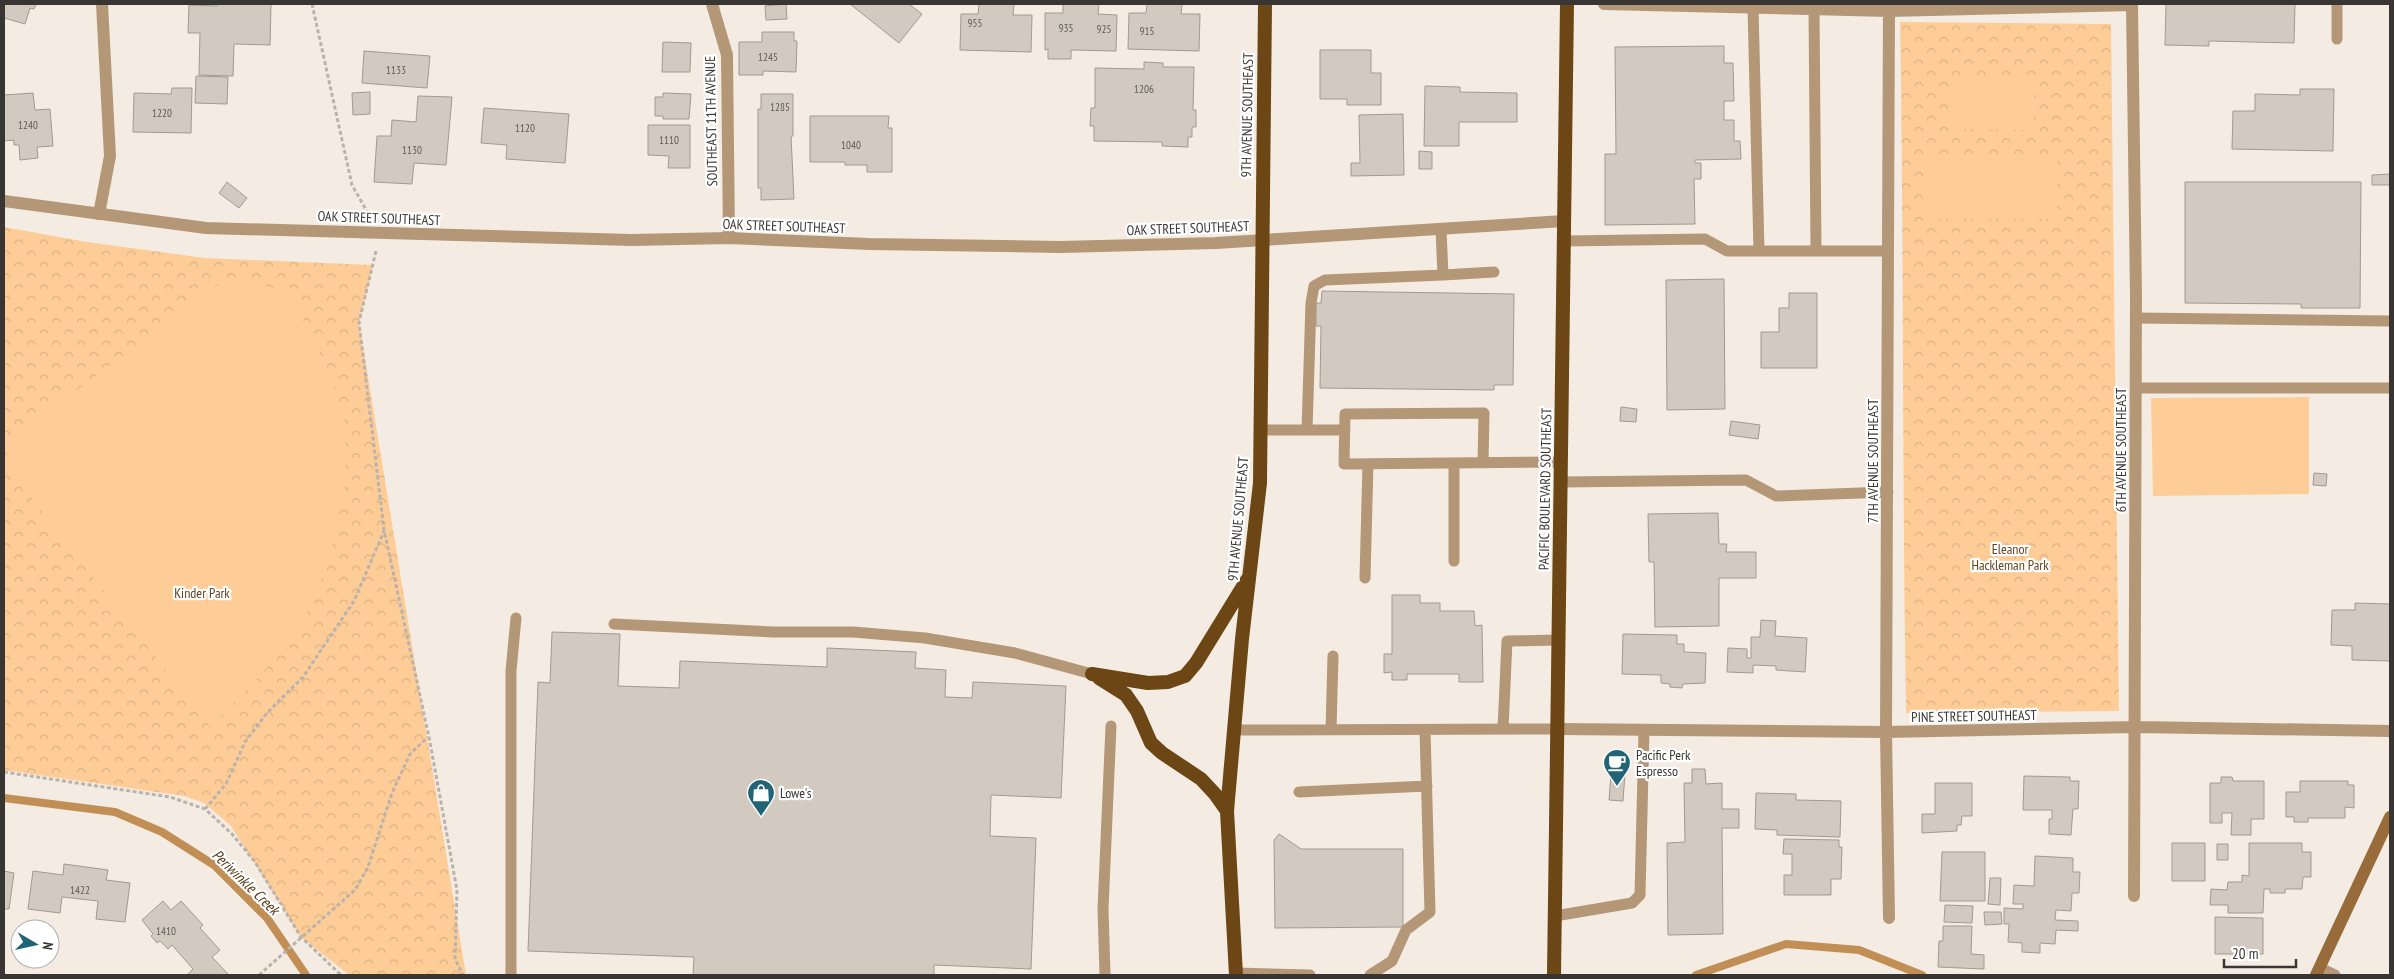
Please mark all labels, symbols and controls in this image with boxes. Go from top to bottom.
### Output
house number: 955 [968,16,982,30]
house number: 935 [1059,21,1073,35]
house number: 925 [1097,22,1111,36]
house number: 915 [1140,24,1154,38]
house number: 1245 [758,50,778,64]
street label: 9TH AVENUE SOUTHEAST [1237,52,1257,177]
street label: SOUTHEAST 11TH AVENUE [701,56,721,186]
house number: 1133 [386,63,406,77]
house number: 1206 [1134,82,1154,96]
house number: 1285 [770,100,790,114]
house number: 1220 [152,106,172,120]
house number: 1240 [18,118,38,132]
house number: 1120 [515,121,535,135]
house number: 1110 [659,133,679,147]
house number: 1040 [841,138,861,152]
house number: 1130 [402,143,422,157]
street label: OAK STREET SOUTHEAST [317,207,441,229]
street label: OAK STREET SOUTHEAST [722,215,846,237]
street label: OAK STREET SOUTHEAST [1126,217,1250,239]
street label: 6TH AVENUE SOUTHEAST [2112,387,2130,512]
street label: 7TH AVENUE SOUTHEAST [1864,398,1882,523]
street label: PACIFIC BOULEVARD SOUTHEAST [1535,407,1555,570]
street label: 9TH AVENUE SOUTHEAST [1224,455,1252,582]
park label: Eleanor Hackleman Park [1971,540,2049,574]
park label: Kinder Park [174,584,230,602]
street label: PINE STREET SOUTHEAST [1911,706,2038,726]
place label: Pacific Perk Espresso [1636,746,1691,780]
cafe icon: Pacific Perk Espresso [1602,748,1632,787]
shop icon: Lowe's [746,778,776,817]
place label: Lowe's [780,784,812,802]
water label: Periwinkle Creek [208,845,285,920]
house number: 1422 [70,883,90,897]
north arrow [10,919,60,969]
house number: 1410 [156,924,176,938]
scale bar [2224,936,2296,968]
text: N [38,941,57,951]
text: 20 m [2232,944,2258,963]

